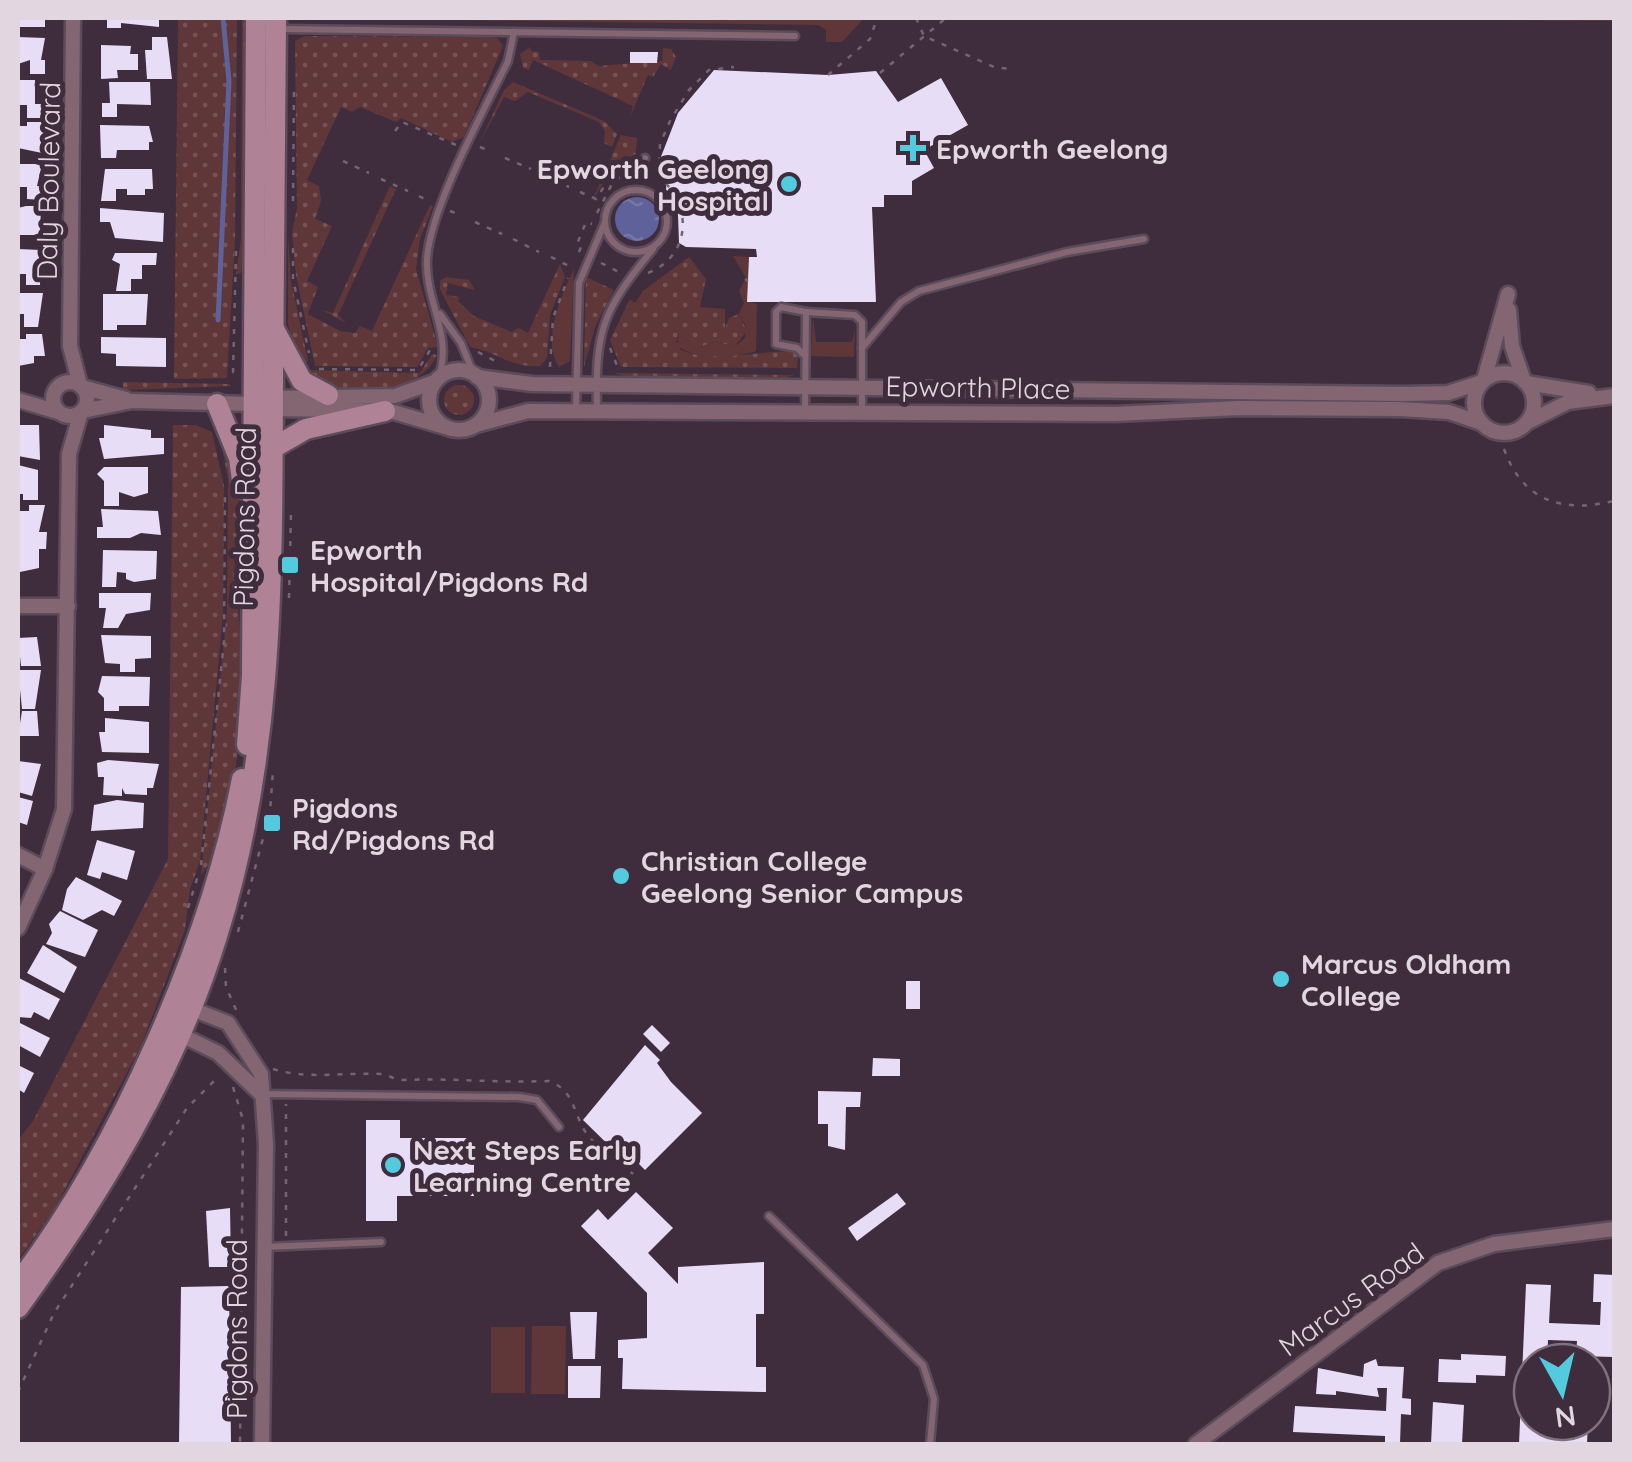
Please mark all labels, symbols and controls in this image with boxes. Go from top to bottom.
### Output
street label: Daly Boulevard [29,81,67,281]
place label: Epworth Geelong [936,131,1168,166]
marker: Epworth Geelong [900,135,926,161]
place label: Epworth Geelong Hospital [537,151,769,218]
marker: Epworth Geelong Hospital [778,173,800,195]
street label: Epworth Place [885,368,1071,406]
street label: Pigdons Road [225,427,263,607]
place label: Epworth Hospital/Pigdons Rd [310,532,588,599]
marker: Epworth Hospital/Pigdons Rd [279,554,301,576]
place label: Pigdons Rd/Pigdons Rd [292,790,495,857]
marker: Pigdons Rd/Pigdons Rd [261,812,283,834]
place label: Christian College Geelong Senior Campus [641,843,963,910]
marker: Christian College Geelong Senior Campus [610,865,632,887]
place label: Marcus Oldham College [1301,946,1511,1013]
marker: Marcus Oldham College [1270,968,1292,990]
place label: Next Steps Early Learning Centre [413,1132,637,1199]
marker: Next Steps Early Learning Centre [382,1154,404,1176]
street label: Marcus Road [1272,1235,1430,1363]
street label: Pigdons Road [219,1239,254,1419]
north arrow [1512,1342,1612,1442]
text: N [1553,1398,1578,1436]

